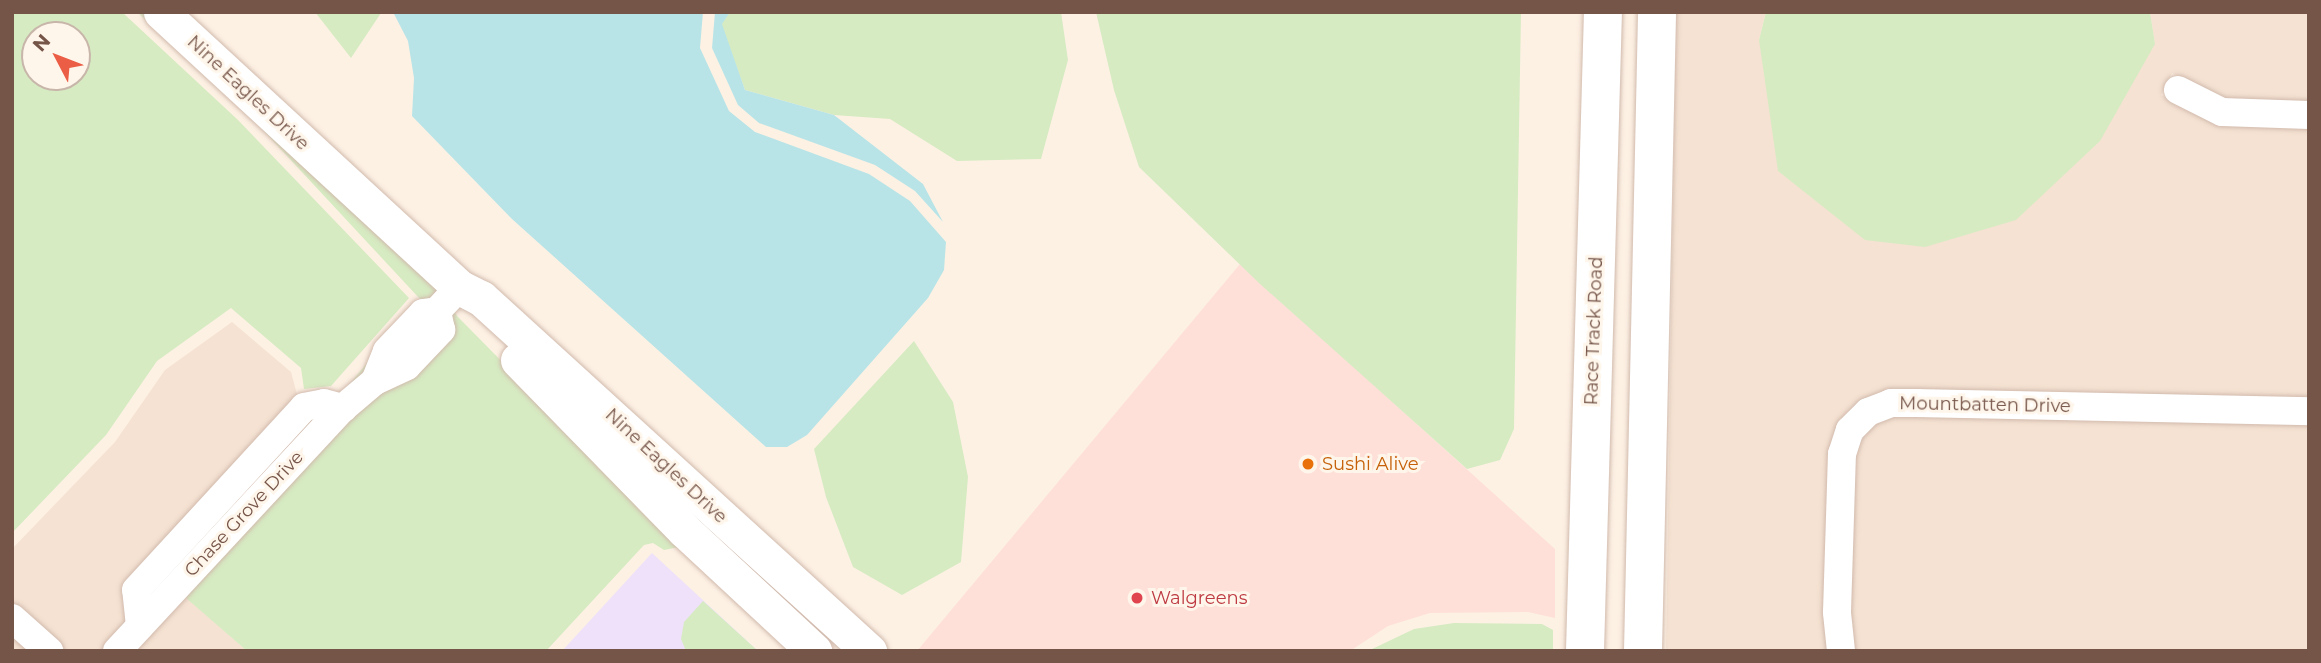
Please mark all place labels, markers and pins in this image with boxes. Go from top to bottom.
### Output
place label: Sushi Alive [1322,453,1419,475]
marker: Sushi Alive [1300,456,1316,472]
place label: Walgreens [1151,587,1247,609]
marker: Walgreens [1129,590,1145,606]

